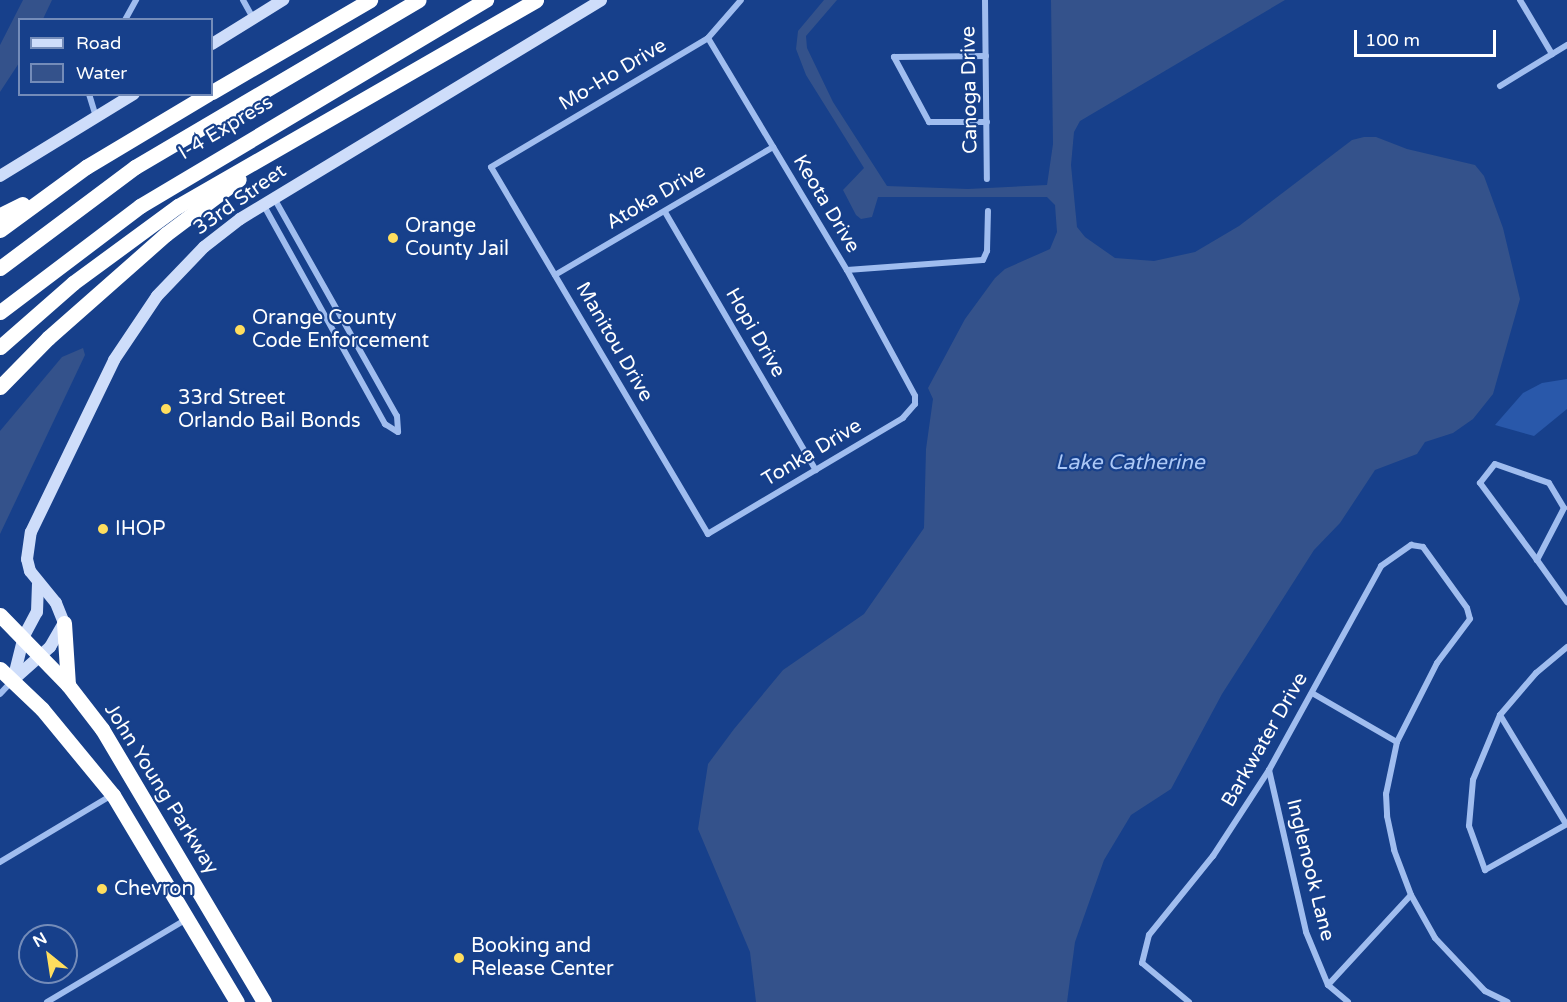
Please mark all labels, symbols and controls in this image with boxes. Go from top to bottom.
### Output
legend [18,18,213,96]
scale bar [1357,18,1500,56]
street label: Canoga Drive [957,26,983,154]
text: 100 m [1365,29,1420,51]
text: Road [76,32,121,54]
street label: Mo-Ho Drive [555,34,671,116]
text: Water [76,62,127,84]
street label: I-4 Express [174,90,278,166]
street label: Keota Drive [787,151,865,257]
street label: 33rd Street [189,159,291,241]
street label: Atoka Drive [602,159,710,235]
place label: Orange County Jail [405,214,509,261]
marker: Orange County Jail [386,231,400,245]
street label: Manitou Drive [570,278,658,406]
street label: Hopi Drive [720,284,790,382]
place label: Orange County Code Enforcement [252,306,429,353]
marker: Orange County Code Enforcement [233,323,247,337]
place label: 33rd Street Orlando Bail Bonds [178,386,361,433]
marker: 33rd Street Orlando Bail Bonds [159,402,173,416]
street label: Tonka Drive [758,414,866,492]
water label: Lake Catherine [1055,450,1205,476]
place label: IHOP [115,517,165,541]
marker: IHOP [96,522,110,536]
street label: Barkwater Drive [1217,668,1313,812]
street label: John Young Parkway [99,699,223,879]
street label: Inglenook Lane [1281,797,1339,943]
place label: Chevron [114,877,194,901]
marker: Chevron [95,882,109,896]
north arrow [18,924,78,984]
text: N [29,928,51,952]
place label: Booking and Release Center [471,934,614,981]
marker: Booking and Release Center [452,951,466,965]

